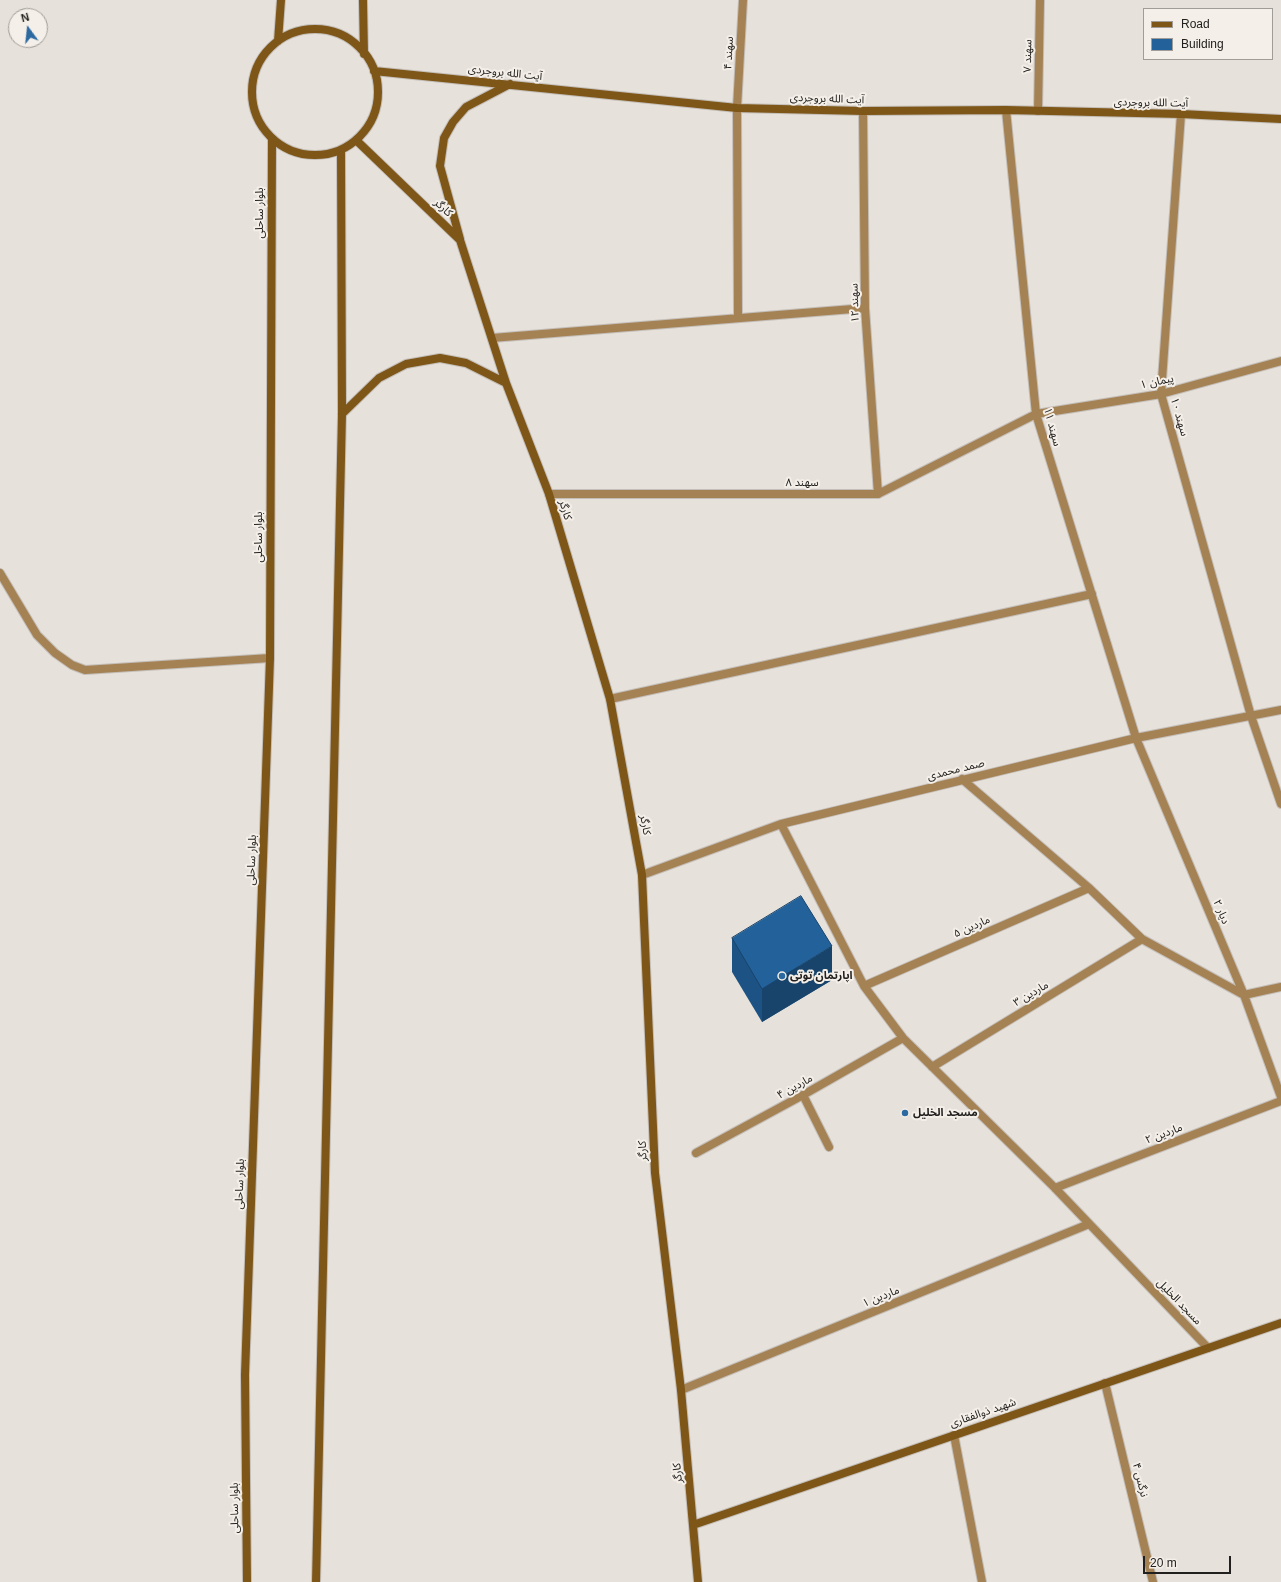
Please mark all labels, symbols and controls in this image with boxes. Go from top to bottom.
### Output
north arrow [8,8,48,48]
legend [1143,8,1273,60]
text: N [20,11,31,24]
text: Road [1181,17,1210,31]
street label: سهند ۴ [722,36,736,70]
text: Building [1181,37,1224,51]
street label: سهند ۷ [1021,39,1035,73]
street label: آیت الله بروجردی [467,63,543,83]
street label: آیت الله بروجردی [790,91,864,107]
street label: آیت الله بروجردی [1114,96,1188,110]
street label: بلوار ساحلی [253,188,267,238]
street label: کارگر [431,196,455,220]
street label: سهند ۱۲ [848,283,862,323]
street label: پیمان ۱ [1139,372,1175,392]
street label: سهند ۱۰ [1167,396,1191,438]
street label: سهند ۱۱ [1041,406,1063,448]
street label: سهند ۸ [785,476,819,490]
street label: کارگر [556,498,574,522]
street label: بلوار ساحلی [252,512,266,562]
street label: صمد محمدی [926,757,986,783]
street label: کارگر [637,814,653,836]
street label: بلوار ساحلی [245,834,259,886]
street label: دیار ۲ [1210,898,1232,926]
street label: ماردین ۵ [952,913,992,941]
place label: اپارتمان توتی [790,969,853,983]
marker: اپارتمان توتی [777,971,787,981]
street label: ماردین ۳ [1011,978,1051,1010]
street label: ماردین ۴ [775,1072,815,1102]
place label: مسجد الخلیل [913,1106,978,1120]
marker: مسجد الخلیل [900,1108,910,1118]
street label: ماردین ۲ [1144,1121,1184,1147]
street label: کارگر [636,1141,650,1161]
street label: بلوار ساحلی [233,1158,247,1210]
street label: مسجد الخلیل [1154,1276,1204,1328]
street label: ماردین ۱ [861,1284,901,1310]
street label: شهید ذوالفقاری [948,1395,1018,1431]
street label: کارگر [671,1462,685,1484]
street label: نرگس ۴ [1129,1462,1151,1498]
street label: بلوار ساحلی [228,1482,242,1534]
scale bar [1145,1548,1233,1574]
text: 20 m [1150,1556,1177,1570]

